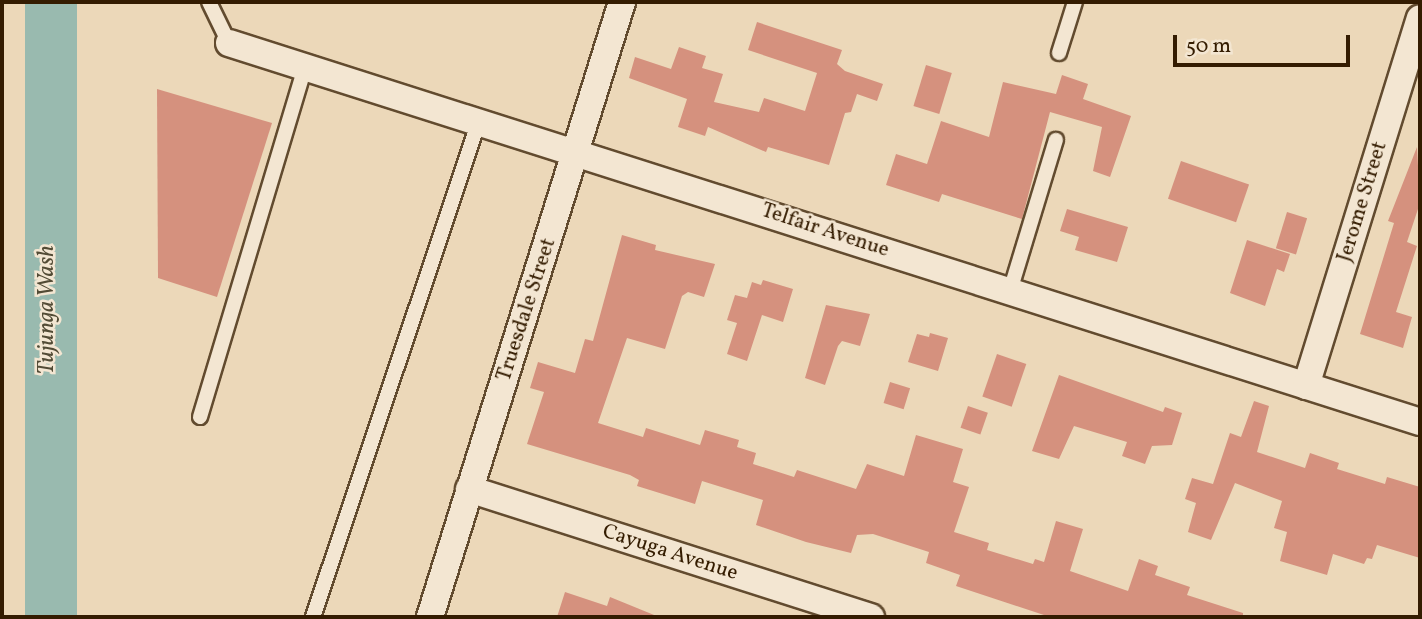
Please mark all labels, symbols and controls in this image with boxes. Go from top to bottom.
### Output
scale bar [1177,21,1354,65]
text: 50 m [1186,32,1231,61]
street label: Jerome Street [1333,139,1393,265]
street label: Telfair Avenue [758,199,892,263]
street label: Truesdale Street [492,235,562,385]
water label: Tujunga Wash [33,245,61,375]
street label: Cayuga Avenue [599,519,741,587]

